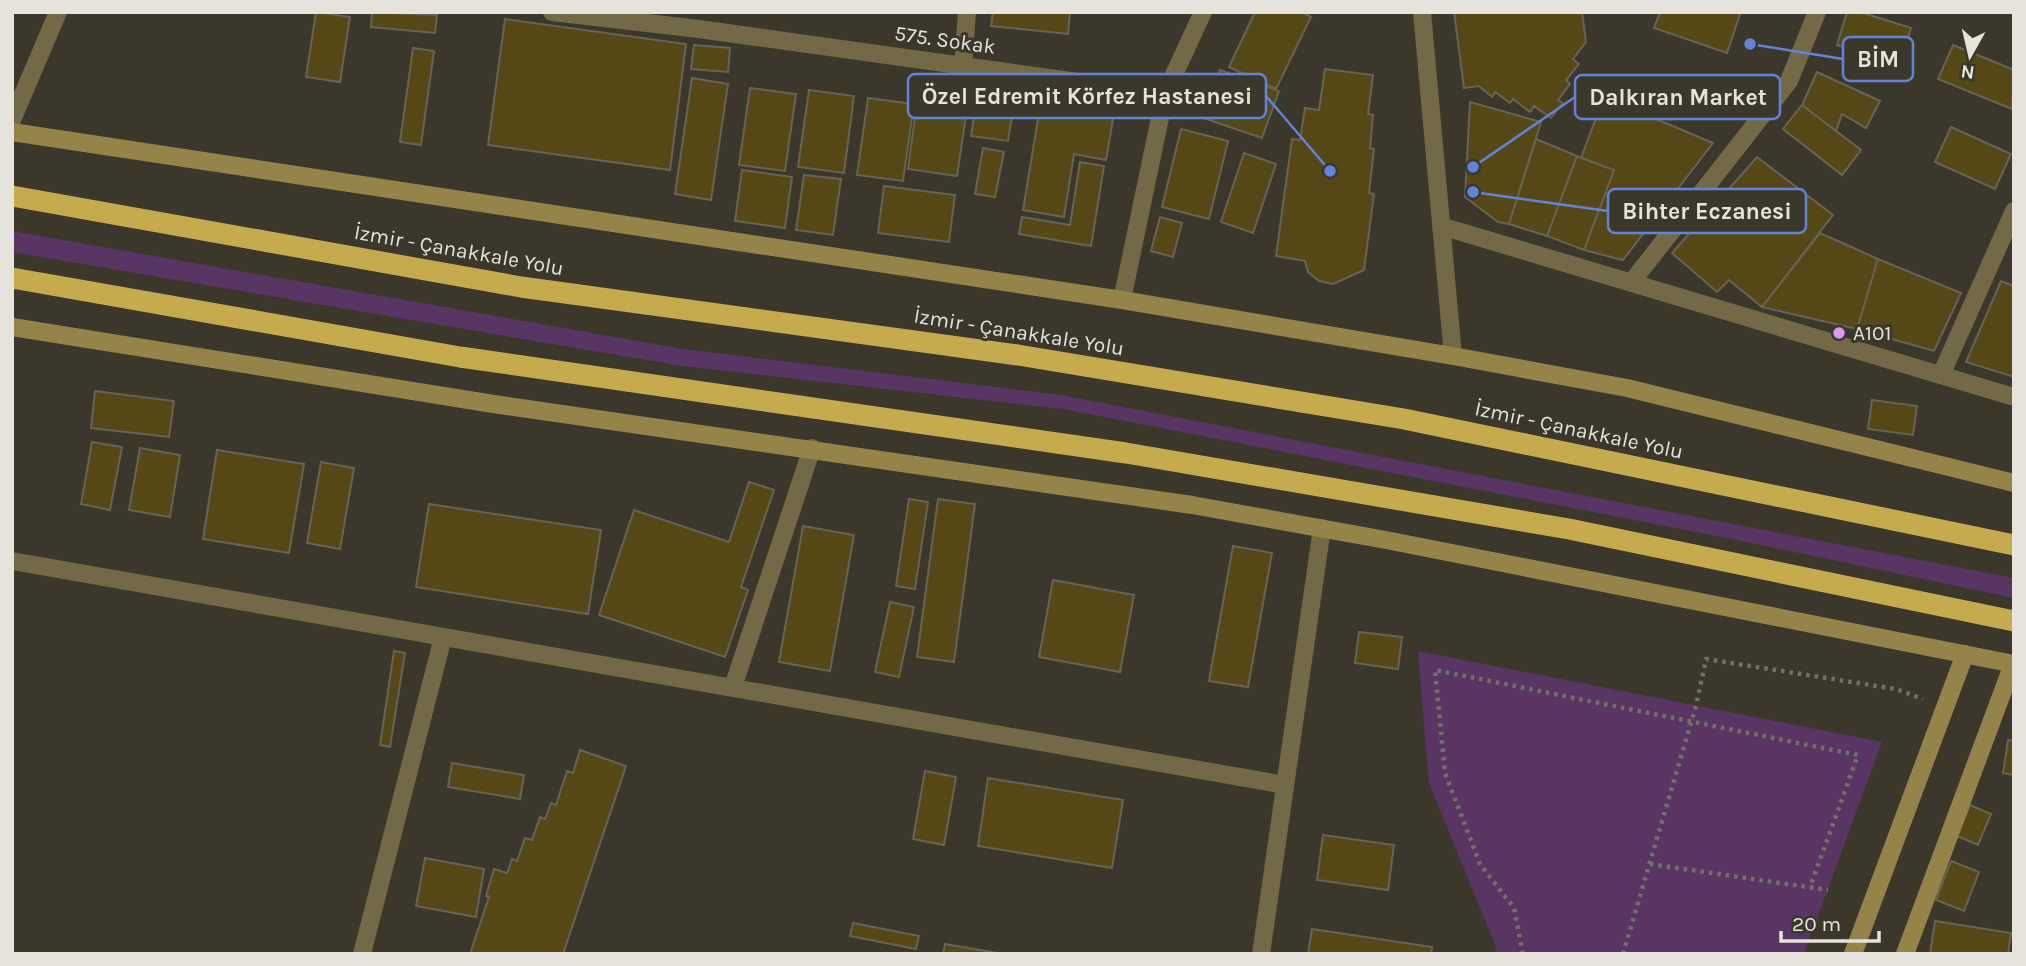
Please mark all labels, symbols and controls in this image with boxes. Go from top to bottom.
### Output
street label: 575. Sokak [893,21,997,59]
north arrow [1935,21,2005,91]
callout: BİM [1843,37,1913,81]
text: BİM [1857,45,1899,73]
text: N [1959,60,1976,84]
callout: Özel Edremit Körfez Hastanesi [908,74,1266,118]
callout: Dalkıran Market [1575,75,1780,119]
text: Özel Edremit Körfez Hastanesi [922,82,1252,110]
text: Dalkıran Market [1589,84,1767,111]
callout: Bihter Eczanesi [1608,189,1806,233]
text: Bihter Eczanesi [1622,198,1792,225]
street label: İzmir - Çanakkale Yolu [352,220,566,280]
street label: İzmir - Çanakkale Yolu [912,304,1126,360]
place label: A101 [1853,321,1891,345]
marker: A101 [1831,325,1847,341]
street label: İzmir - Çanakkale Yolu [1473,396,1685,464]
scale bar [1781,900,1879,944]
text: 20 m [1792,912,1841,936]

